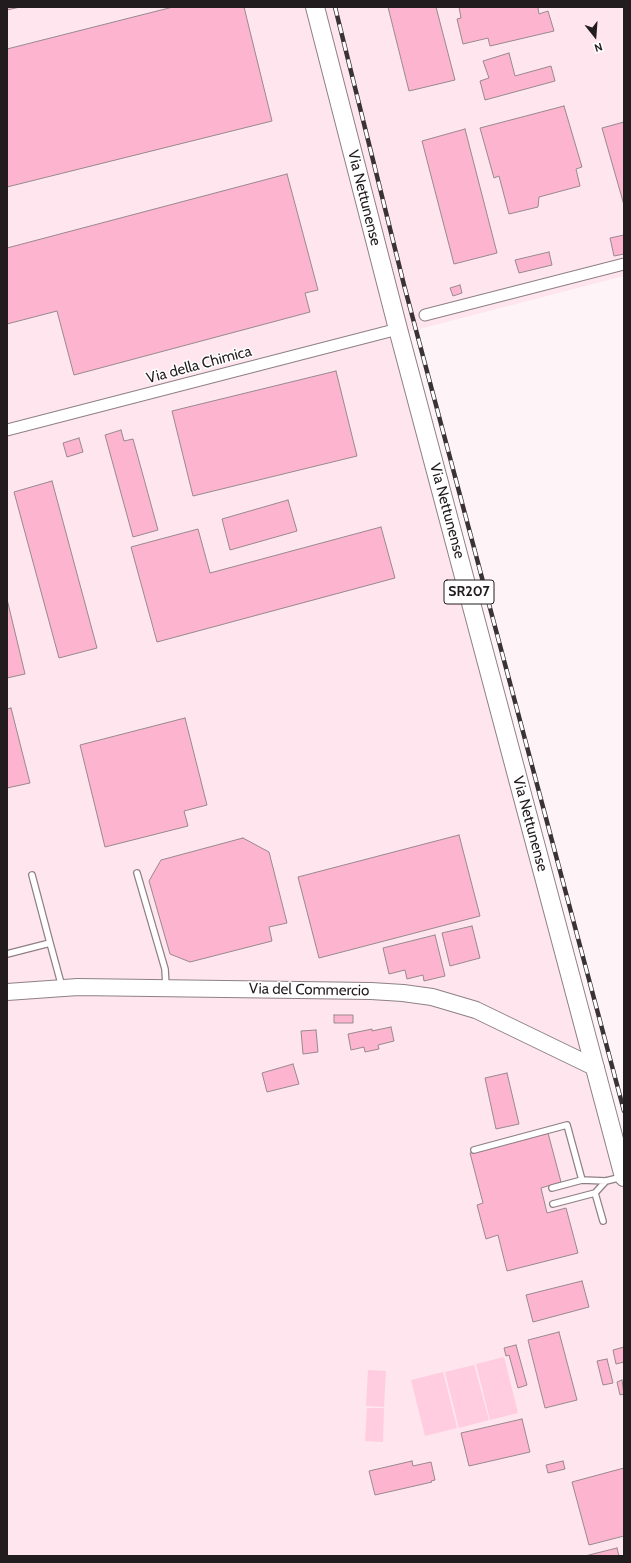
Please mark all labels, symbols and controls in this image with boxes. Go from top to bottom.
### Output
north arrow [575,16,615,56]
text: N [593,40,604,55]
street label: Via Nettunense [343,148,385,248]
street label: Via della Chimica [144,342,254,388]
street label: Via Nettunense [426,461,468,561]
road number: SR207 [444,580,494,604]
street label: Via Nettunense [509,774,551,874]
street label: Via del Commercio [249,980,369,1000]

